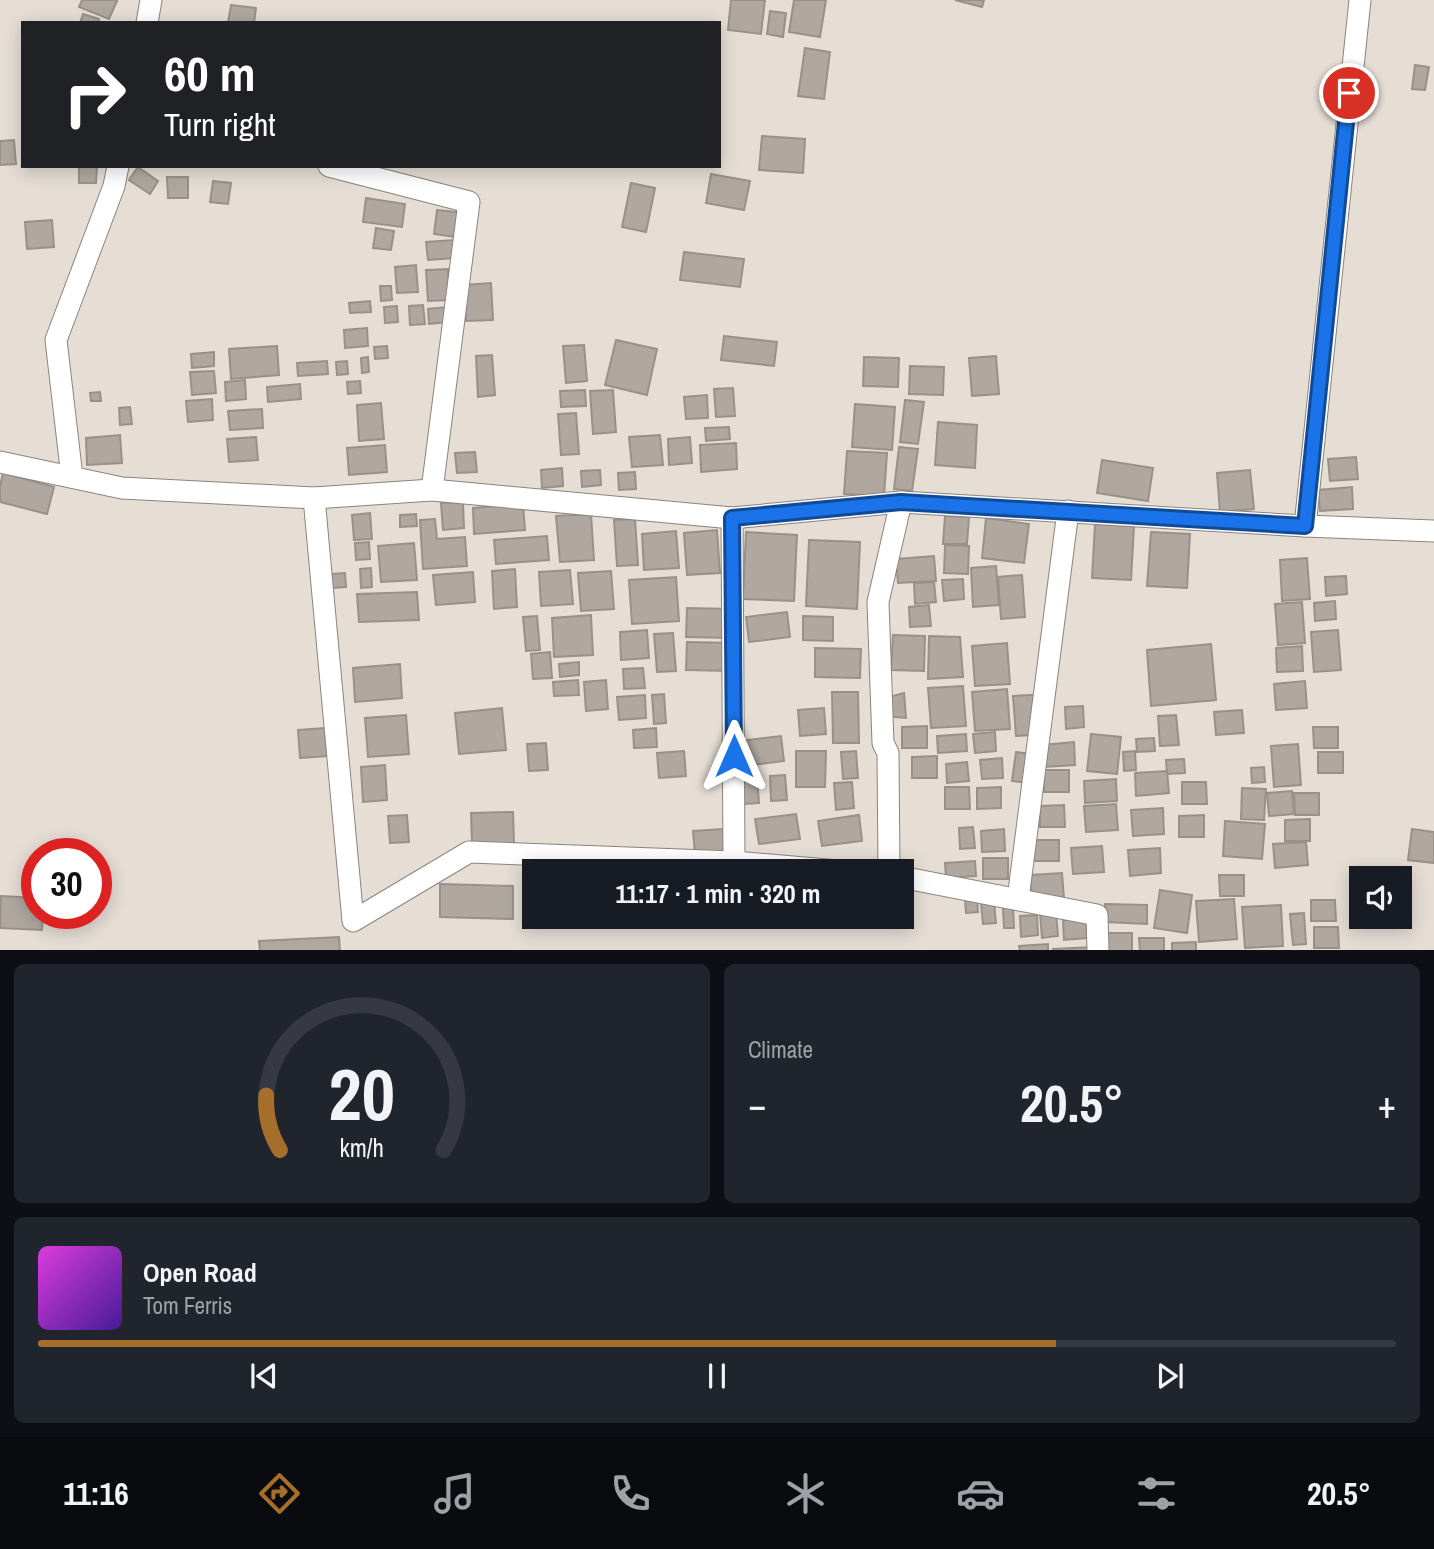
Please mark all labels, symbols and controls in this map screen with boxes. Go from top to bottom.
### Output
text: 60 m [164,40,256,106]
icon: right [49,49,140,140]
pin [1319,63,1379,123]
icon: arrive [1330,74,1368,112]
text: Turn right [164,103,276,146]
position arrow [697,719,771,793]
speed limit sign: 30 [21,838,112,929]
map controls [1349,866,1412,929]
button: sound [1349,866,1412,929]
text: 11:17 · 1 min · 320 m [615,876,821,911]
text: Climate [748,1034,813,1065]
text: 20 [329,1045,395,1143]
text: 20.5° [1020,1068,1124,1138]
text: − [748,1079,766,1130]
text: + [1378,1079,1396,1130]
text: km/h [340,1130,384,1164]
text: Open Road [143,1255,257,1290]
text: Tom Ferris [143,1290,232,1321]
icon: previous [245,1357,283,1395]
icon: pause [698,1357,736,1395]
icon: next [1151,1357,1189,1395]
icon: directions [255,1469,304,1518]
icon: music [430,1469,479,1518]
icon: phone [606,1469,655,1518]
icon: climate [781,1469,830,1518]
icon: car [956,1469,1005,1518]
icon: filters [1132,1469,1181,1518]
text: 11:16 [63,1472,129,1515]
text: 20.5° [1307,1472,1371,1515]

